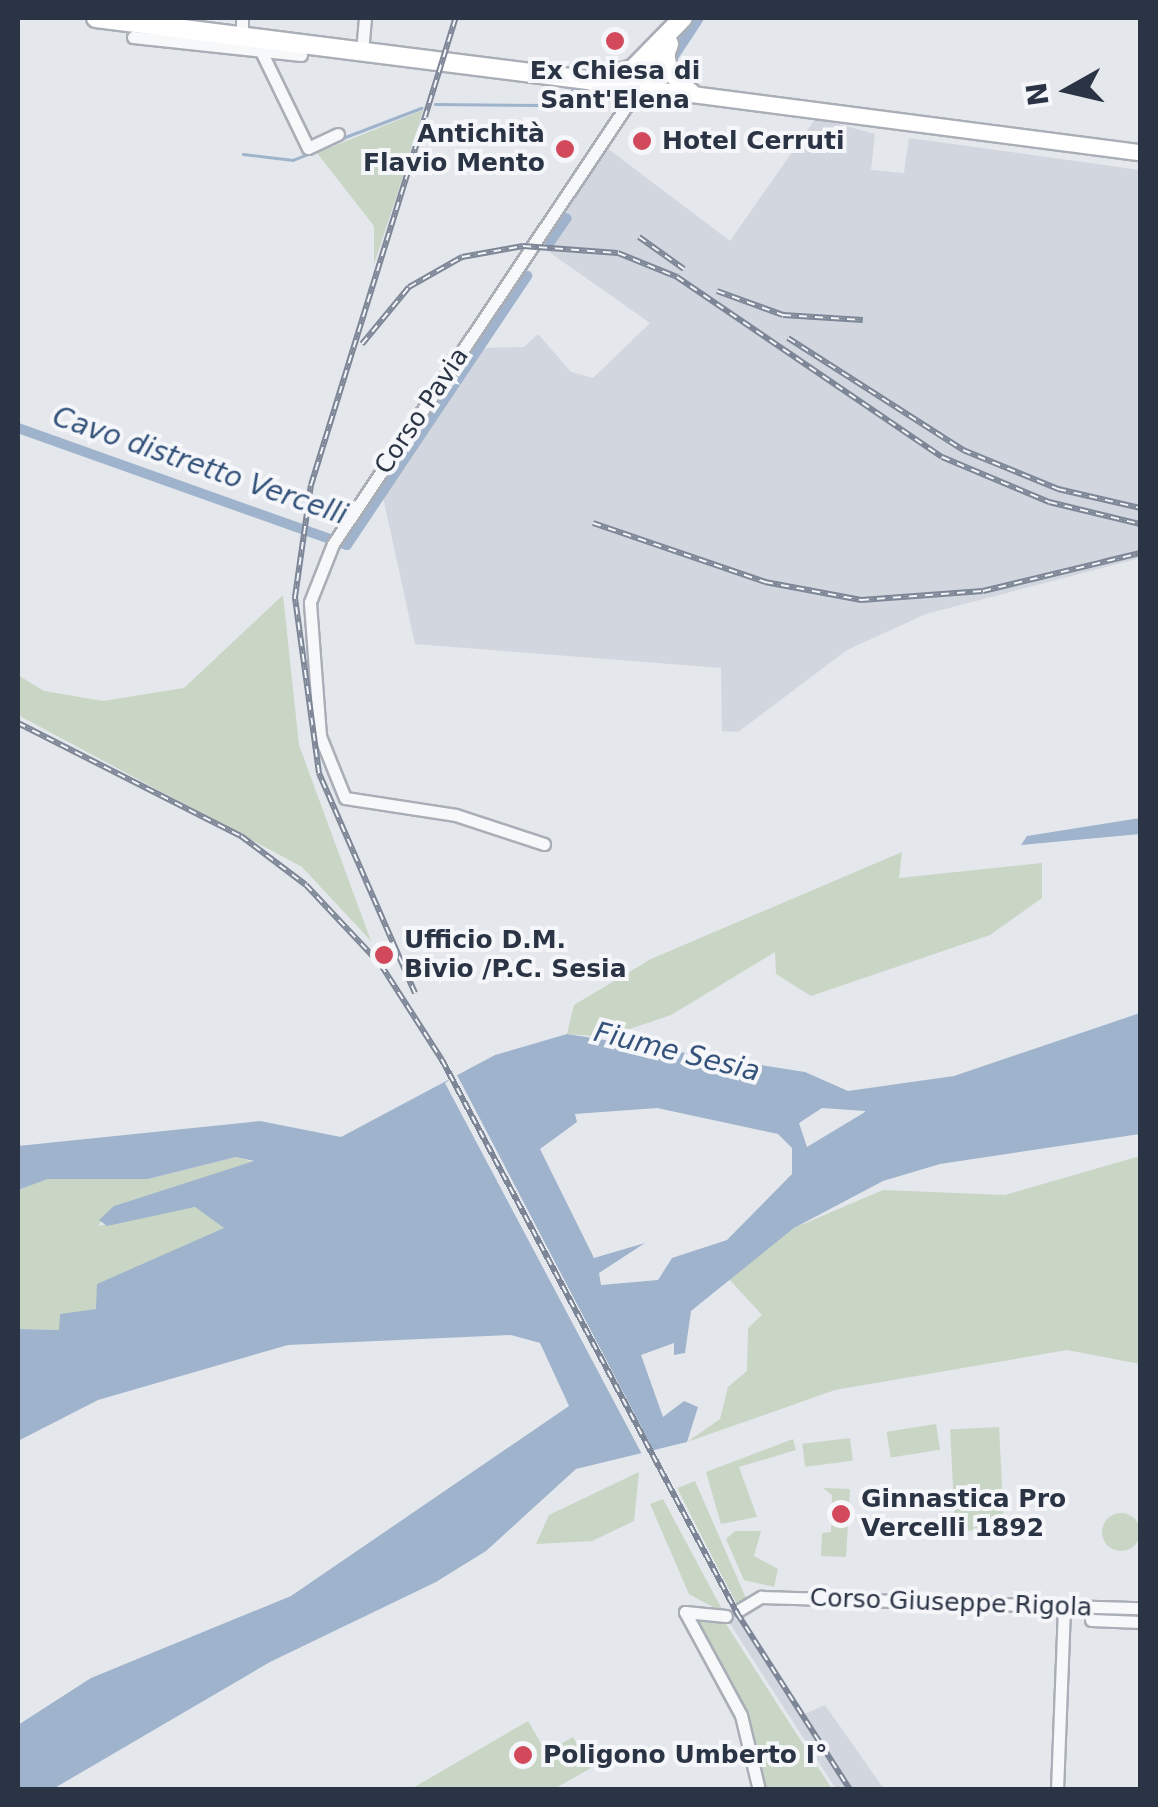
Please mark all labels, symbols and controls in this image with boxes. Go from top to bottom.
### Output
marker: Ex Chiesa di Sant'Elena [604,30,626,52]
north arrow [1018,40,1118,140]
place label: Ex Chiesa di Sant'Elena [530,57,700,116]
text: N [1020,80,1056,108]
place label: Antichità Flavio Mento [363,120,545,179]
place label: Hotel Cerruti [662,126,845,156]
marker: Hotel Cerruti [631,130,653,152]
marker: Antichità Flavio Mento [554,138,576,160]
street label: Corso Pavia [369,342,475,480]
water label: Cavo distretto Vercelli [48,400,352,532]
place label: Ufficio D.M. Bivio /P.C. Sesia [404,926,627,985]
marker: Ufficio D.M. Bivio /P.C. Sesia [373,944,395,966]
water label: Fiume Sesia [591,1015,763,1089]
place label: Ginnastica Pro Vercelli 1892 [861,1485,1066,1544]
marker: Ginnastica Pro Vercelli 1892 [830,1503,852,1525]
street label: Corso Giuseppe Rigola [809,1583,1093,1623]
place label: Poligono Umberto I° [543,1740,828,1770]
marker: Poligono Umberto I° [512,1744,534,1766]

